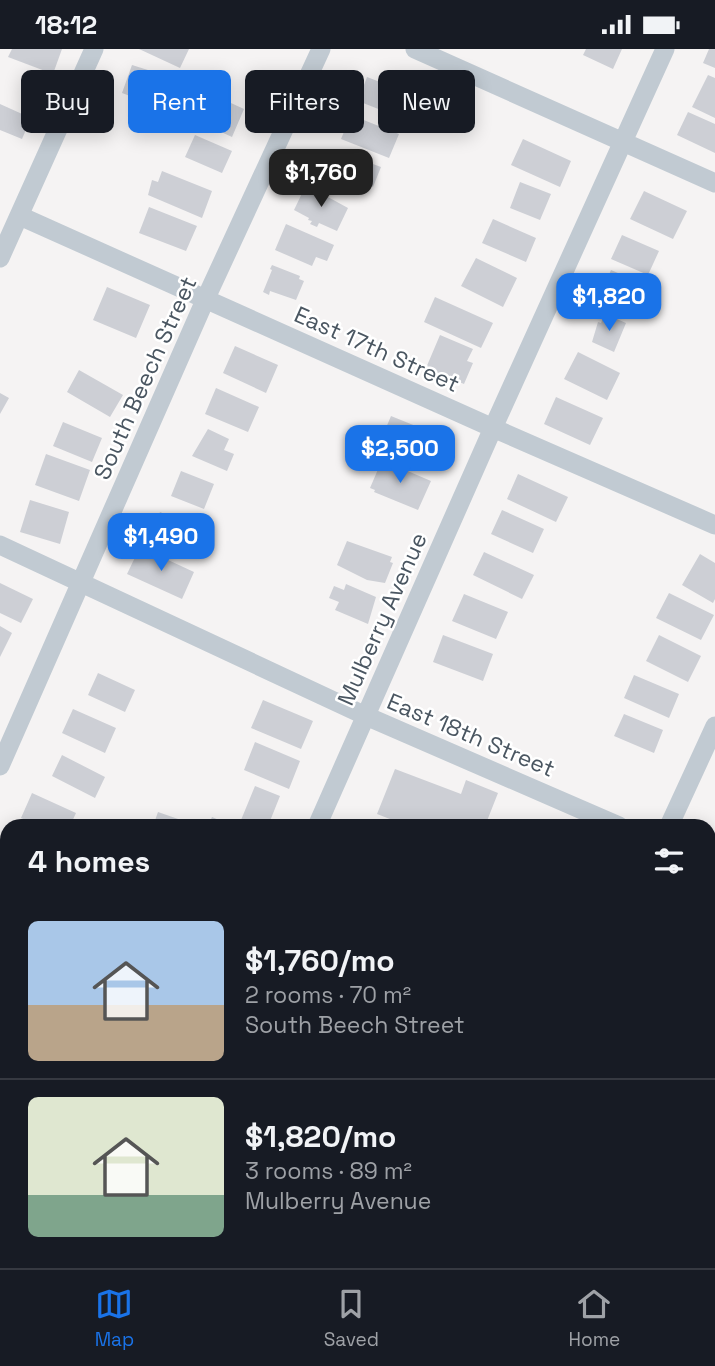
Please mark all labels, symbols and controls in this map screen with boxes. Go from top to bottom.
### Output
text: 18:12 [35,8,97,42]
chip: Buy [21,70,114,133]
chip: Rent [128,70,231,133]
chip: Filters [245,70,364,133]
chip: New [378,70,475,133]
pin: $1,760 [264,149,378,209]
text: $1,760 [285,157,357,187]
street label: South Beech Street [87,272,203,484]
pin: $1,820 [552,273,666,333]
text: $1,820 [572,281,646,311]
street label: East 17th Street [290,299,464,399]
pin: $2,500 [343,425,457,485]
text: $2,500 [361,433,439,463]
pin: $1,490 [104,513,218,573]
text: $1,490 [124,521,198,551]
street label: Mulberry Avenue [330,528,434,710]
street label: East 18th Street [383,686,559,784]
text: 4 homes [28,842,150,881]
icon: filters [650,842,688,880]
text: $1,760/mo [245,941,395,980]
icon: home [84,949,168,1033]
text: 2 rooms · 70 m² [245,980,411,1010]
text: South Beech Street [245,1010,464,1040]
text: $1,820/mo [245,1117,396,1156]
icon: home [84,1125,168,1209]
text: 3 rooms · 89 m² [245,1156,412,1186]
text: Mulberry Avenue [245,1186,431,1216]
tab: Map [95,1285,134,1352]
tab: Saved [324,1285,379,1352]
tab: Home [568,1285,620,1352]

